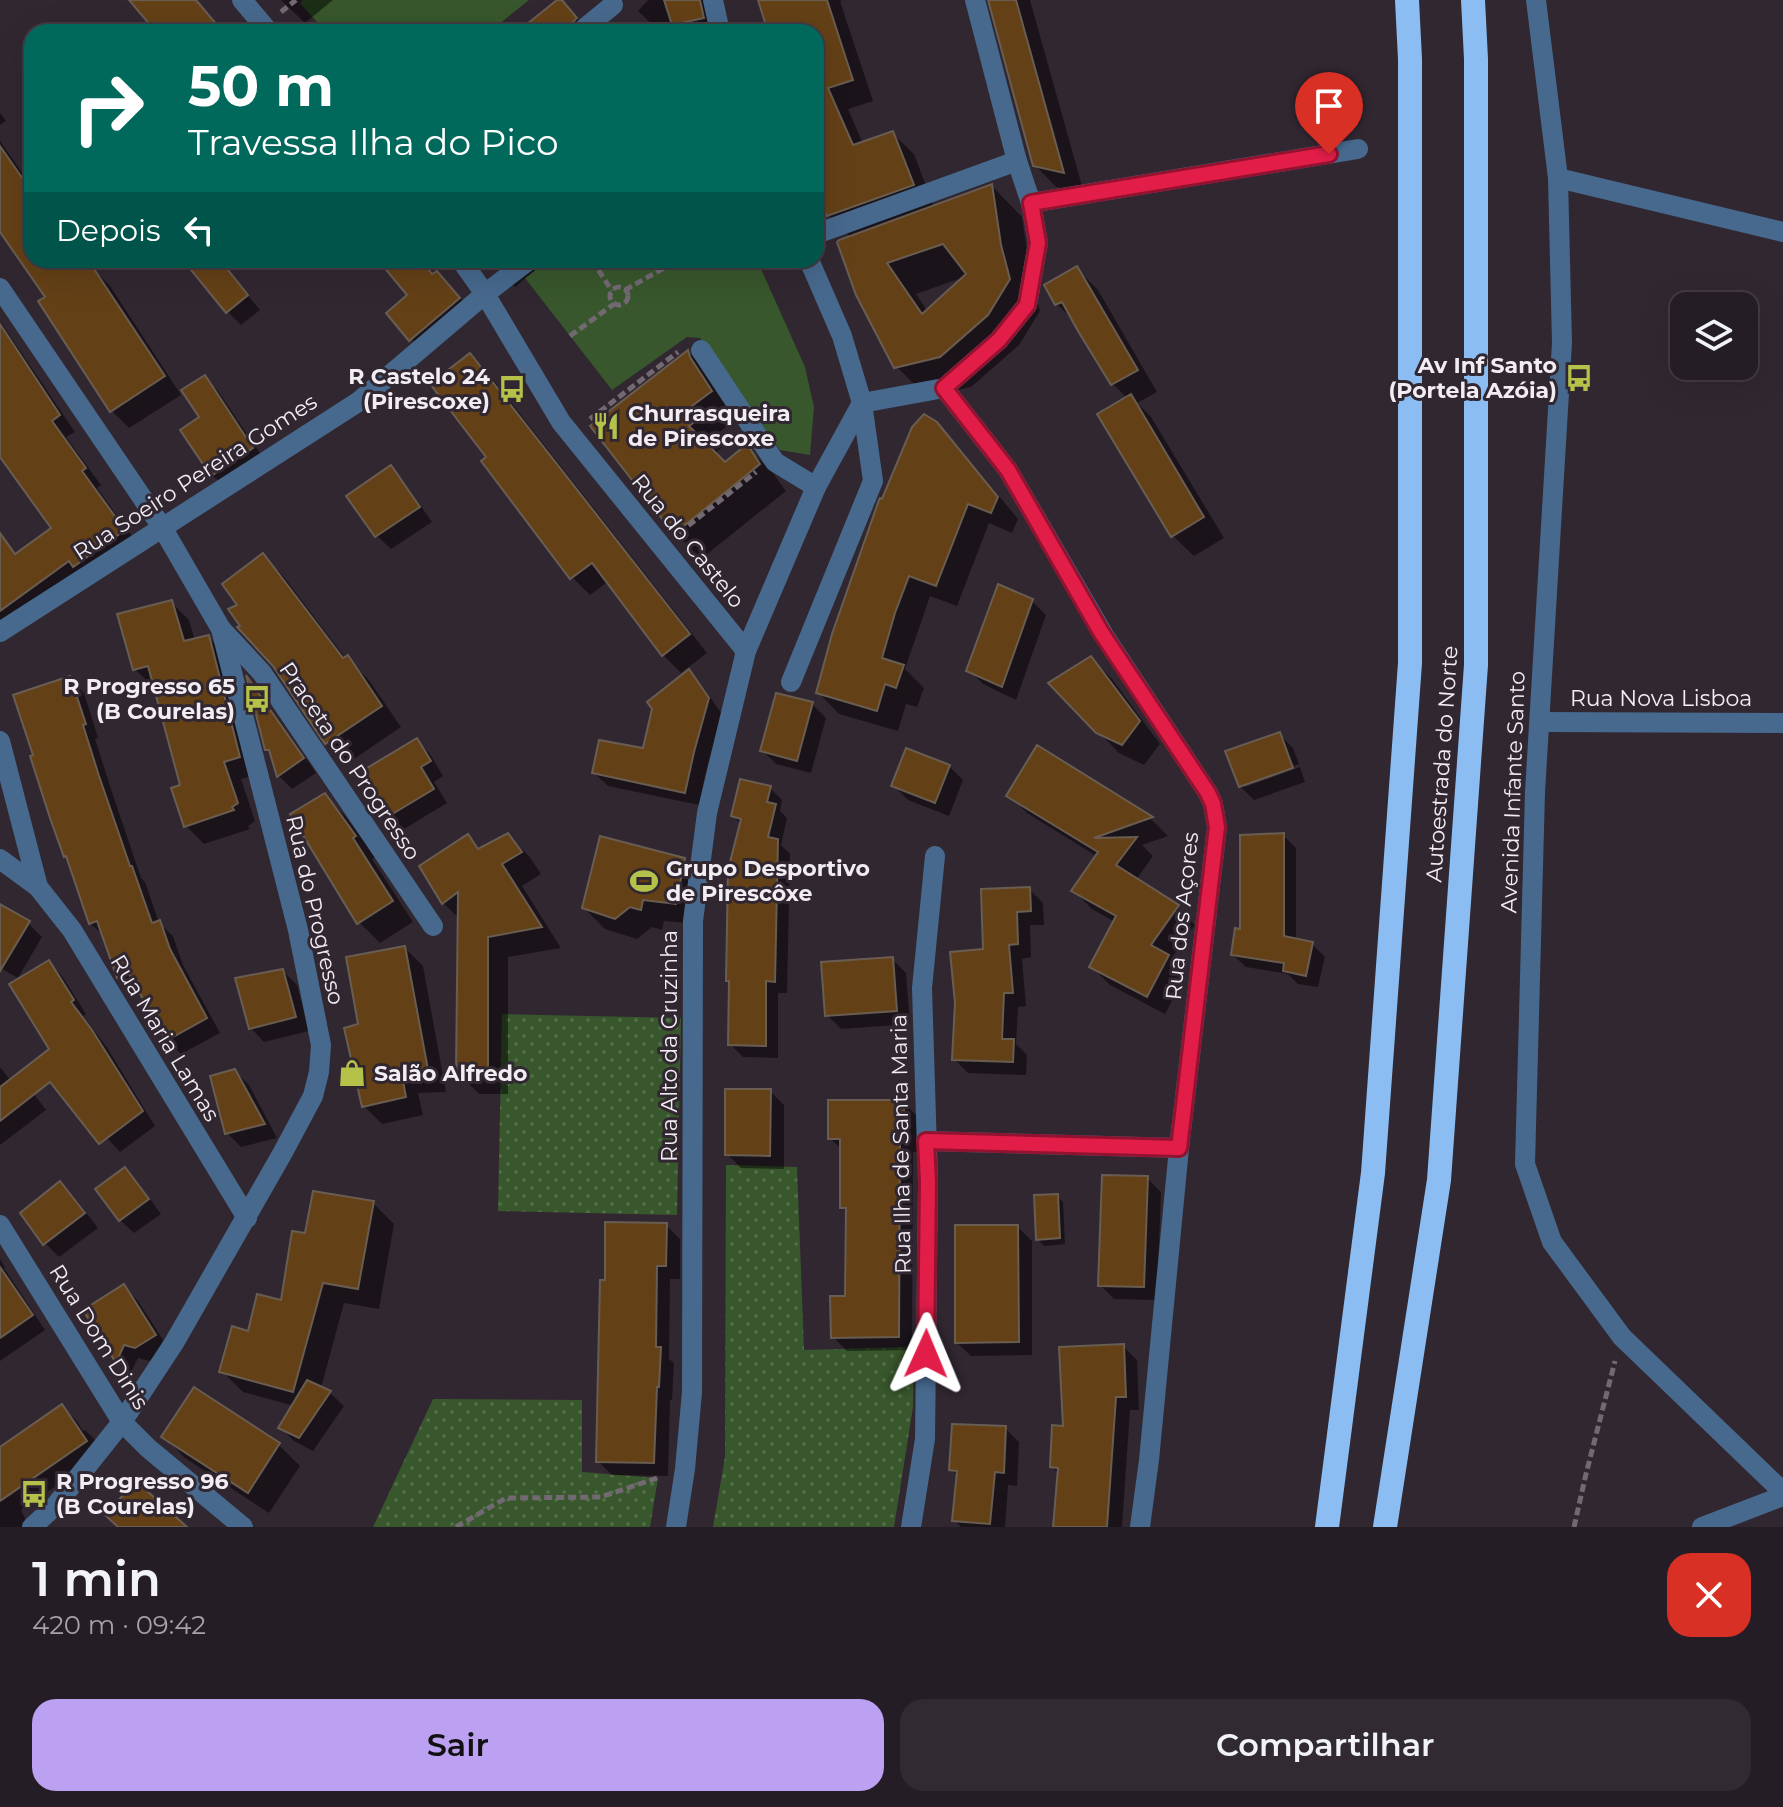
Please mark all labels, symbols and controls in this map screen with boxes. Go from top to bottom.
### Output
text: 50 m [188,52,334,120]
icon: right [56,56,160,160]
pin [1295,72,1363,154]
icon: arrive [1307,84,1351,128]
text: Travessa Ilha do Pico [188,120,559,164]
icon: left [177,208,221,252]
text: Depois [56,212,161,249]
map controls [1670,292,1758,380]
button: layers [1670,292,1758,380]
place label: Av Inf Santo (Portela Azóia) [1388,352,1557,404]
place label: R Castelo 24 (Pirescoxe) [348,363,490,415]
bus stop icon: Av Inf Santo (Portela Azóia) [1564,363,1594,393]
bus stop icon: R Castelo 24 (Pirescoxe) [497,374,527,404]
street label: Rua Soeiro Pereira Gomes [68,388,322,566]
place label: Churrasqueira de Pirescoxe [628,400,791,452]
restaurant icon: Churrasqueira de Pirescoxe [591,411,621,441]
street label: Rua do Castelo [626,469,750,613]
street label: Autoestrada do Norte [1420,645,1464,883]
street label: Praceta do Progresso [274,657,426,865]
street label: Avenida Infante Santo [1495,670,1531,914]
place label: R Progresso 65 (B Courelas) [63,673,235,725]
bus stop icon: R Progresso 65 (B Courelas) [242,684,272,714]
street label: Rua Nova Lisboa [1570,685,1752,712]
street label: Rua do Progresso [280,813,350,1007]
street label: Rua dos Açores [1160,830,1204,1001]
place label: Grupo Desportivo de Pirescôxe [666,855,870,907]
sports icon: Grupo Desportivo de Pirescôxe [629,866,659,896]
street label: Rua Alto da Cruzinha [656,930,683,1162]
street label: Rua Maria Lamas [105,950,226,1126]
street label: Rua Ilha de Santa Maria [885,1014,917,1274]
shop icon: Salão Alfredo [337,1058,367,1088]
place label: Salão Alfredo [374,1060,527,1087]
street label: Rua Dom Dinis [44,1259,155,1415]
position arrow [884,1312,968,1396]
place label: R Progresso 96 (B Courelas) [56,1468,229,1520]
bus stop icon: R Progresso 96 (B Courelas) [19,1479,49,1509]
text: 1 min [32,1550,161,1608]
button: close [1667,1553,1751,1637]
text: 420 m · 09:42 [32,1609,206,1641]
button: Sair [32,1699,884,1791]
button: Compartilhar [900,1699,1751,1791]

